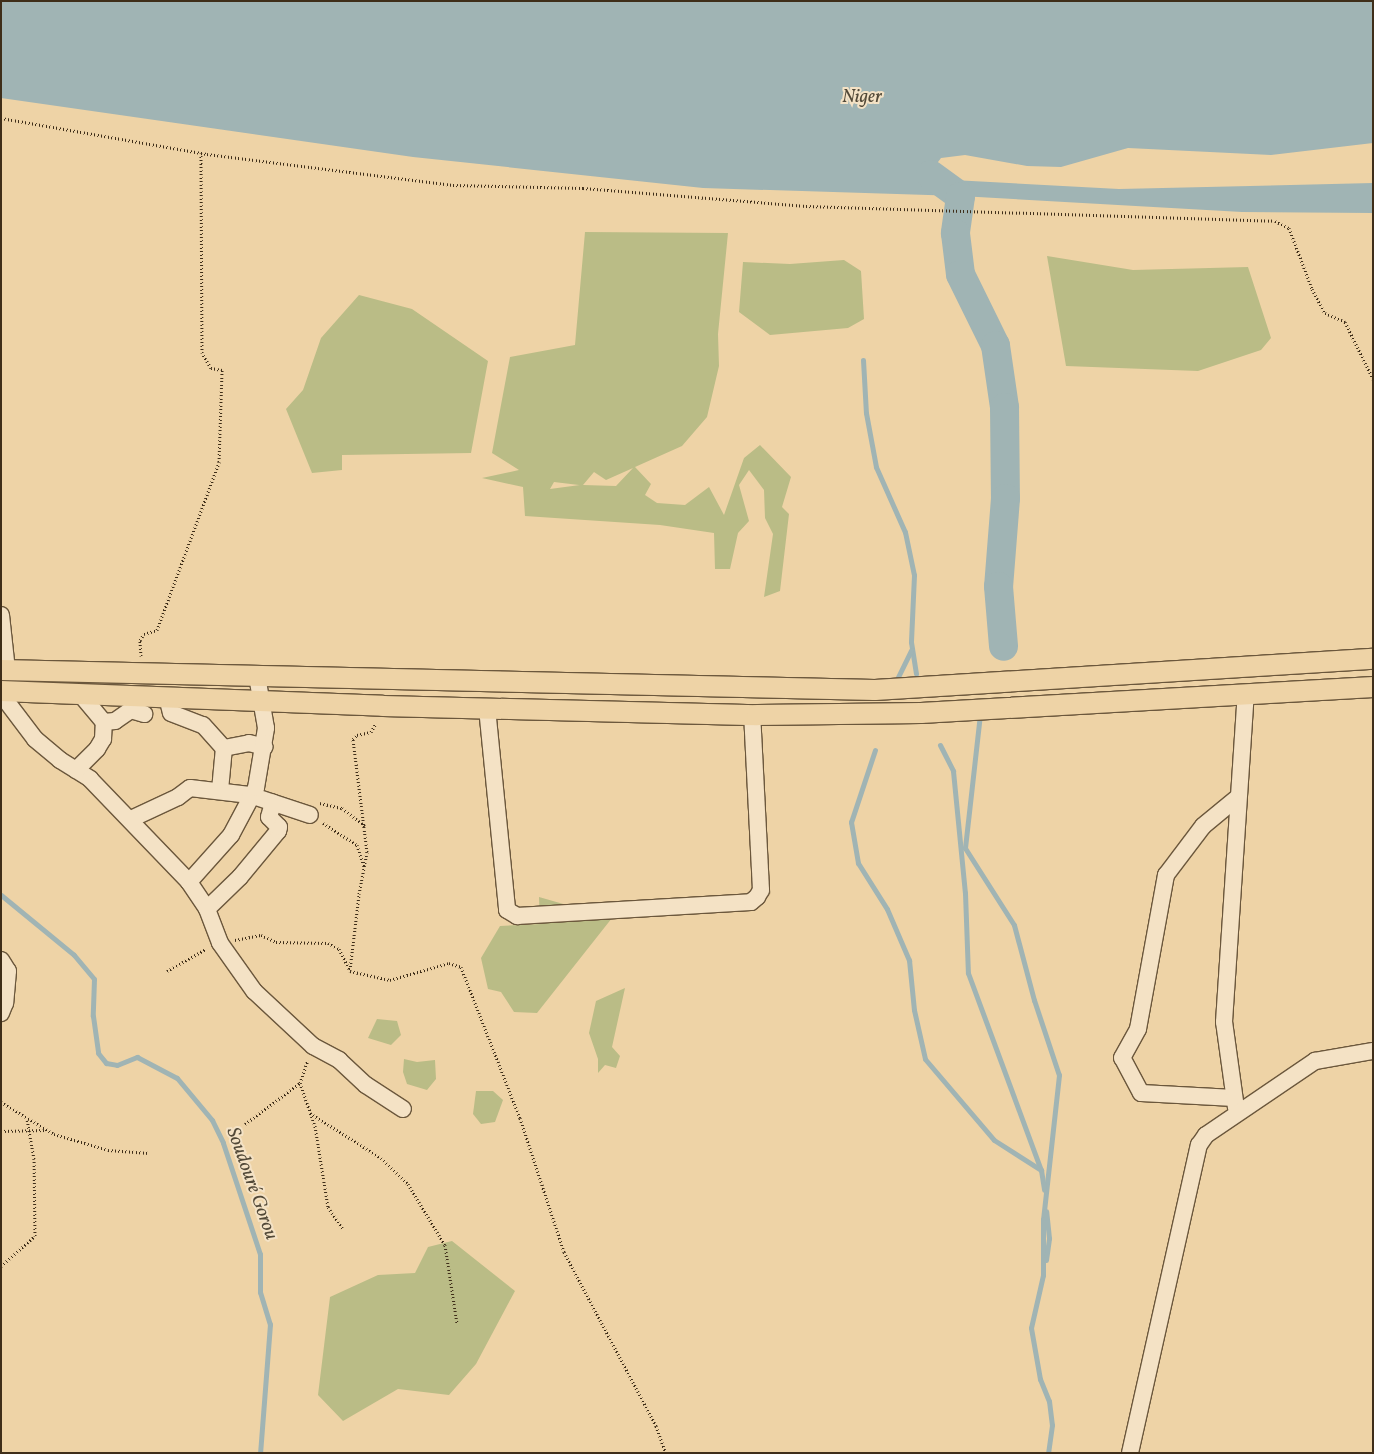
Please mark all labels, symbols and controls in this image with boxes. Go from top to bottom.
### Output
water label: Niger [842,87,882,109]
water label: Soudouré Gorou [220,1125,282,1243]

